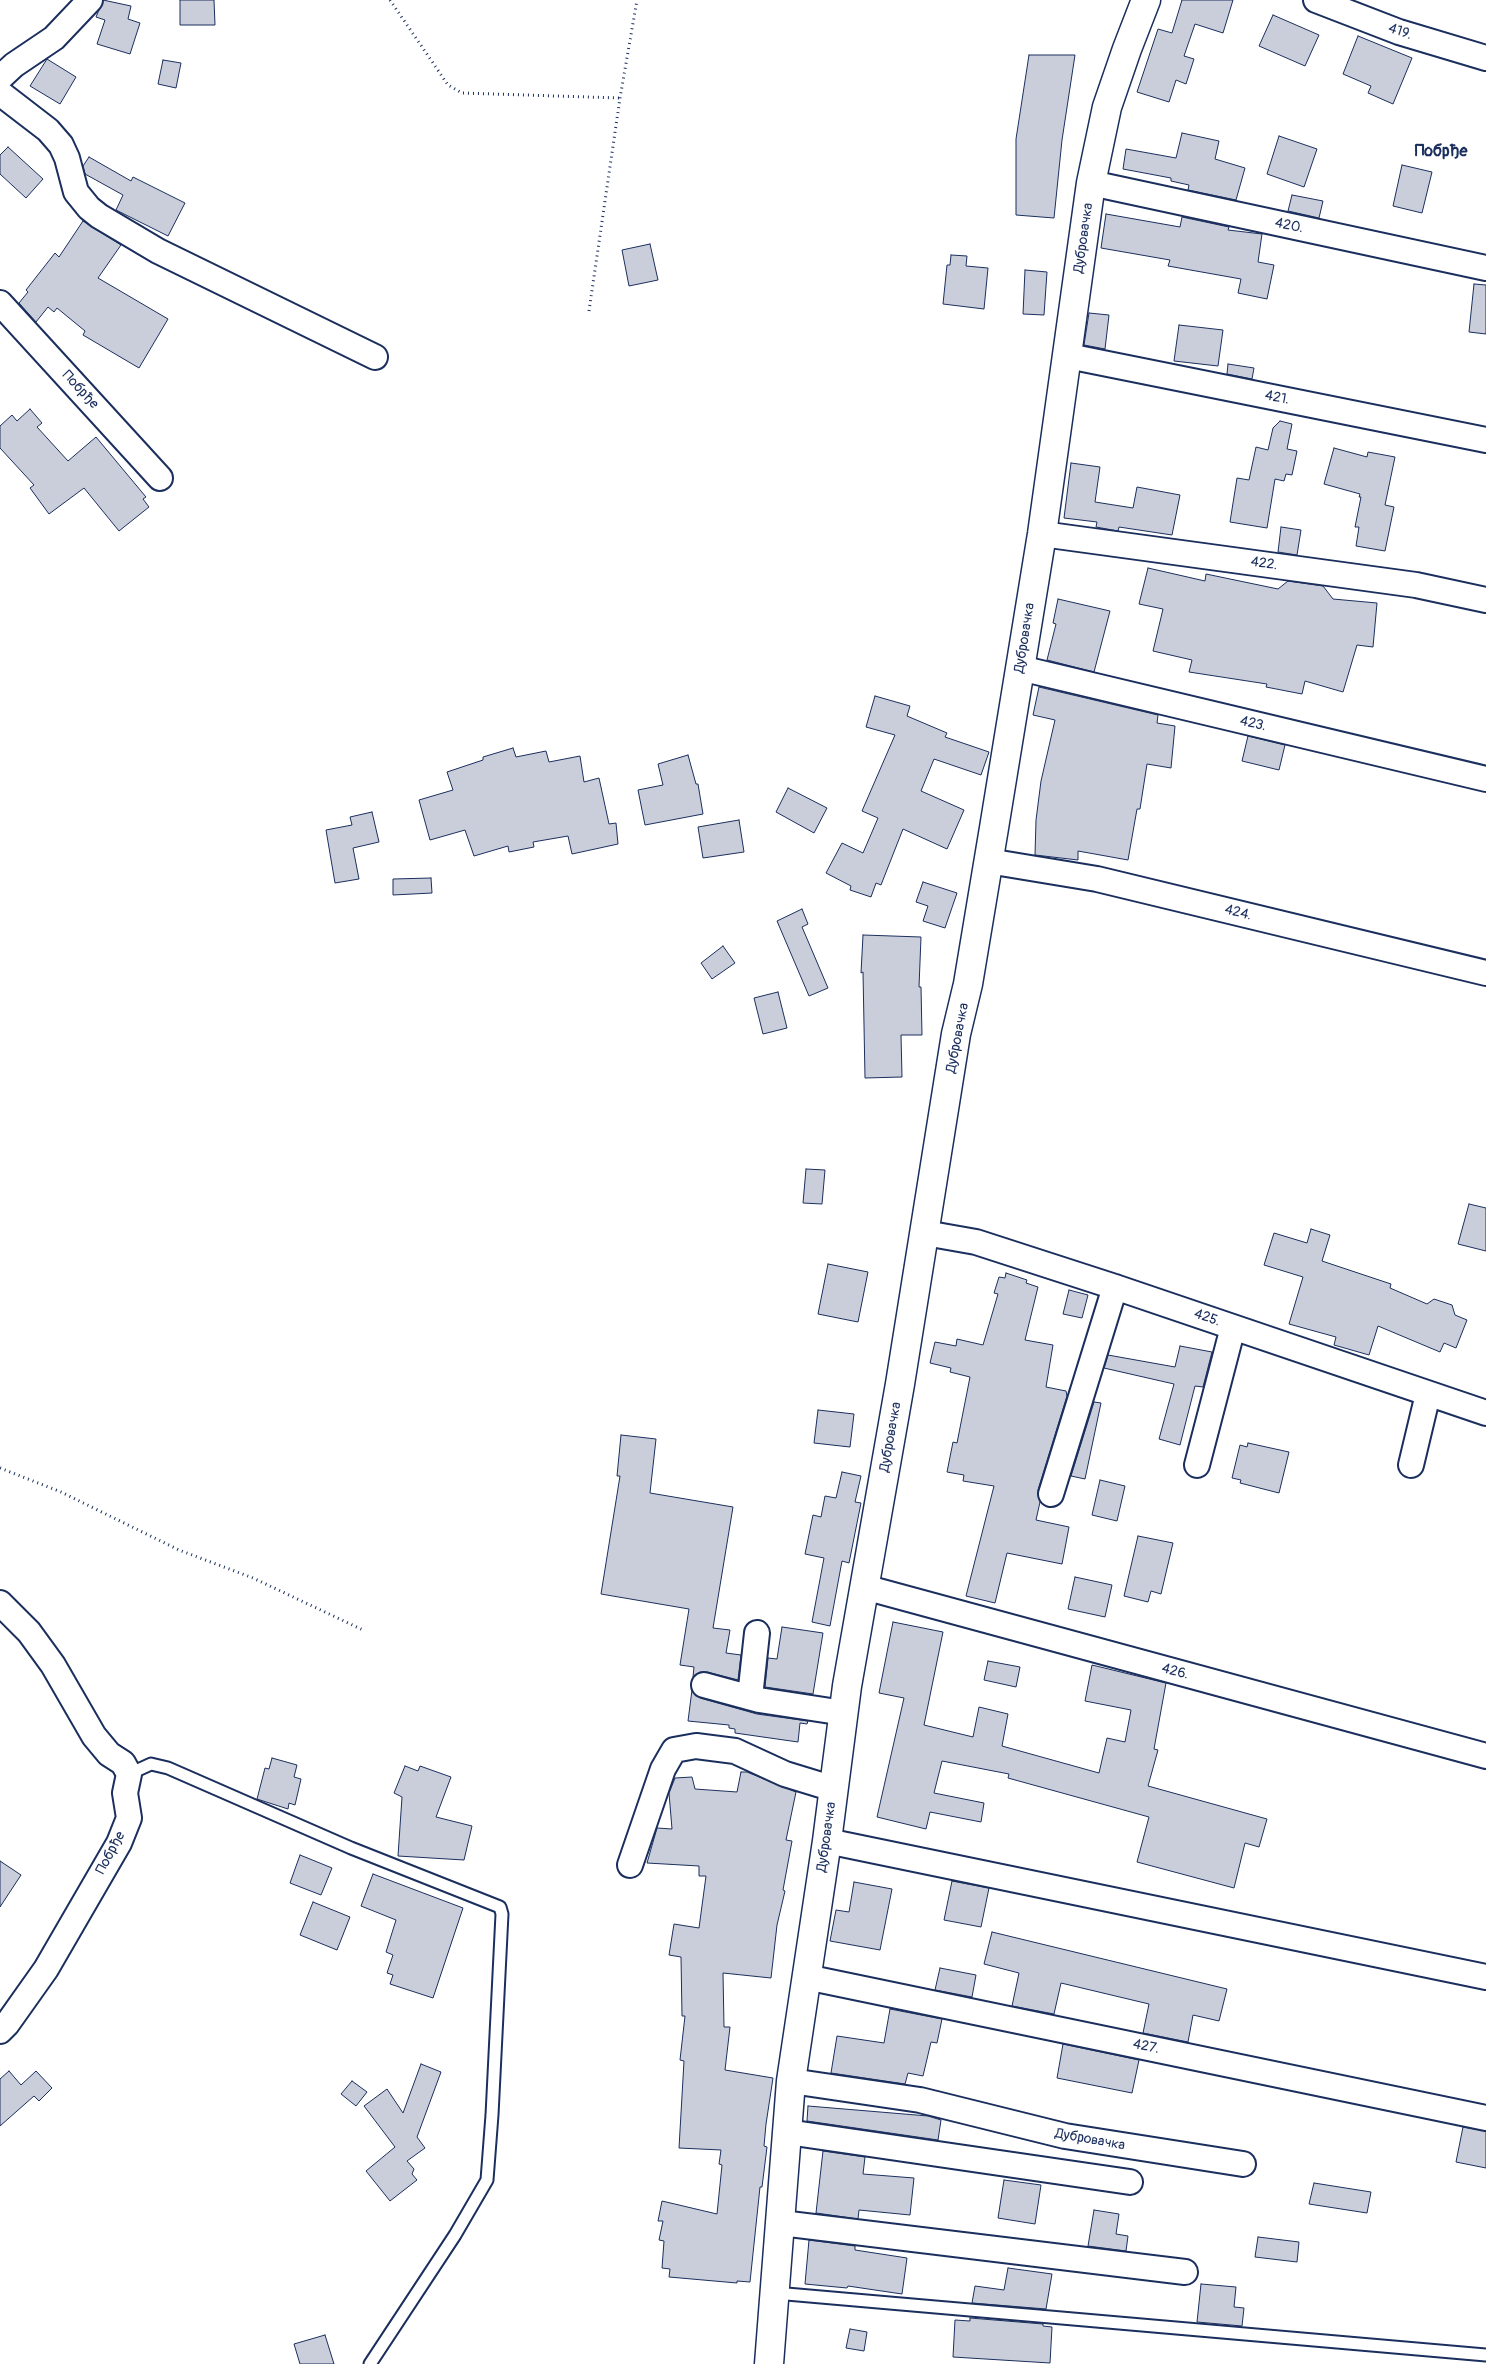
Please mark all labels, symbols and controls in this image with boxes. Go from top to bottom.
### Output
street label: 419. [1386,20,1414,44]
district label: Побрђе [1415,142,1467,162]
street label: Дубровачка [1071,202,1097,274]
street label: 420. [1273,215,1305,237]
street label: Побрђе [58,367,102,413]
street label: 421. [1263,387,1291,409]
street label: 422. [1250,554,1278,574]
street label: Дубровачка [1011,602,1039,674]
street label: 423. [1238,713,1268,735]
street label: 424. [1223,902,1253,924]
street label: Дубровачка [943,1002,973,1074]
street label: 425. [1192,1306,1222,1330]
street label: Дубровачка [877,1401,905,1473]
street label: 426. [1160,1660,1190,1684]
street label: Дубровачка [814,1801,840,1873]
street label: Побрђе [93,1829,129,1877]
street label: 427. [1131,2036,1161,2058]
street label: Дубровачка [1054,2126,1126,2154]

